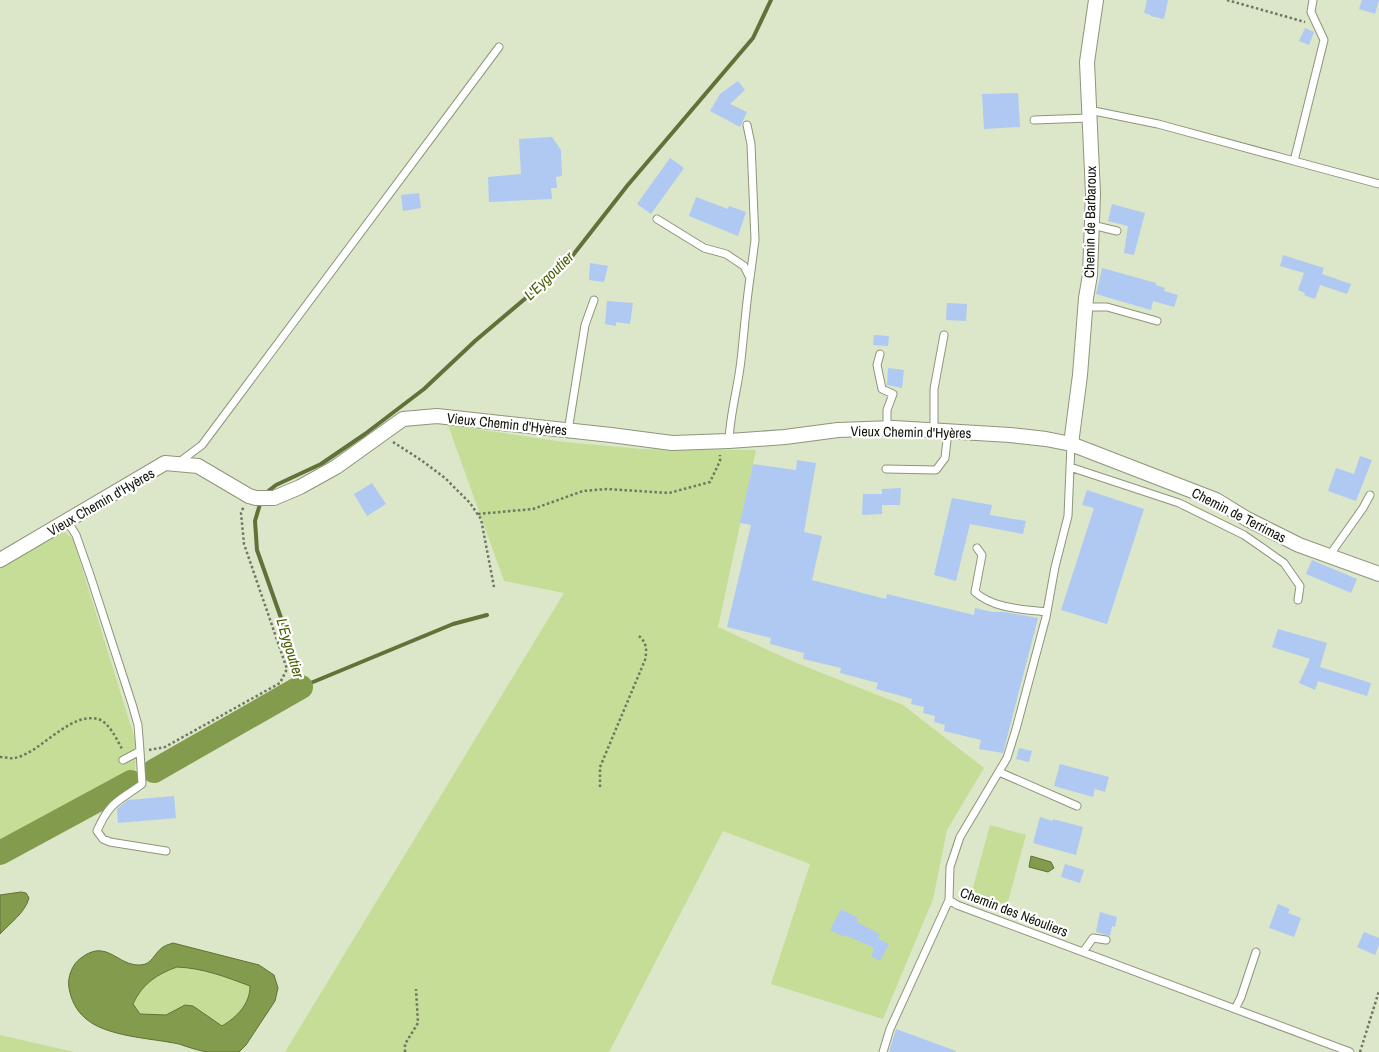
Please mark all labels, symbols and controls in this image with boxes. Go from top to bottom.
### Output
street label: Chemin de Barbaroux [1080,165,1100,278]
water label: L'Eygoutier [519,246,579,305]
street label: Vieux Chemin d'Hyères [446,409,568,439]
street label: Vieux Chemin d'Hyères [851,422,972,442]
street label: Vieux Chemin d'Hyères [44,464,158,540]
street label: Chemin de Terrimas [1189,483,1290,547]
water label: L'Eygoutier [271,615,310,681]
street label: Chemin des Néouliers [957,883,1071,941]

